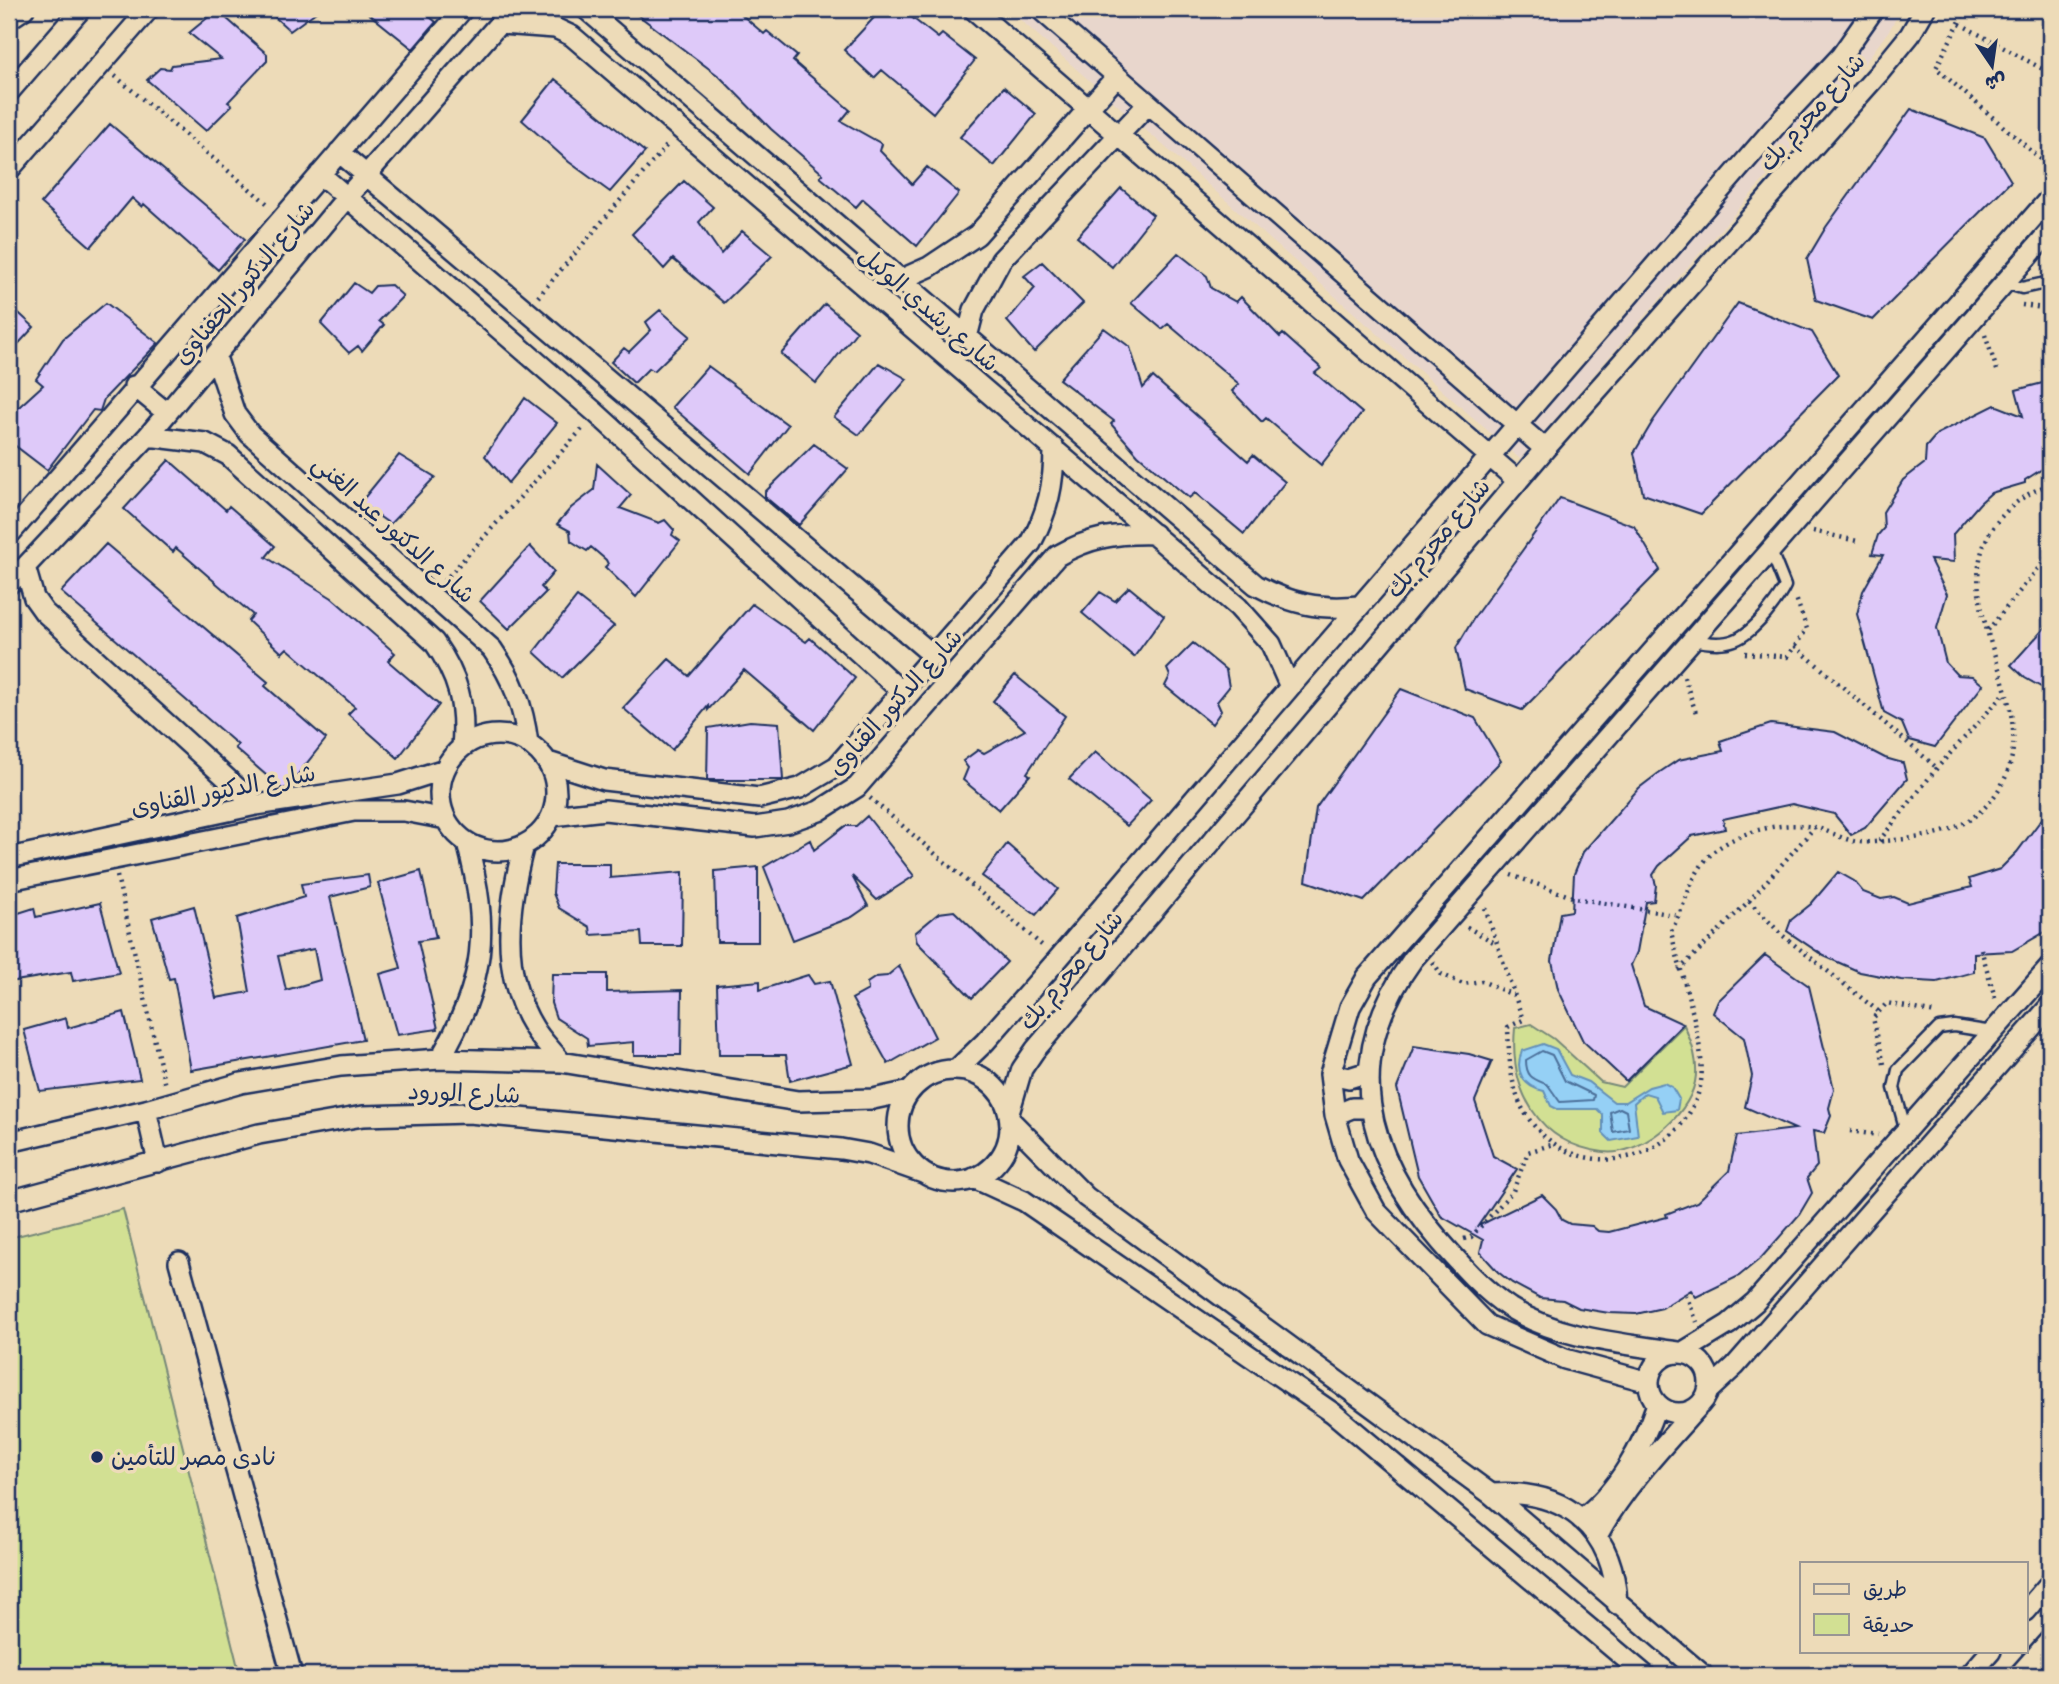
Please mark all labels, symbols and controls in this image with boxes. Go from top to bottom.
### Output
north arrow [1958,32,2028,102]
street label: شارع محرم بك [1753,47,1875,181]
text: ش [1982,64,2008,95]
street label: شارع الدكتور الحفناوى [167,196,325,374]
street label: شارع رشدي الوكيل [849,241,1005,382]
street label: شارع الدكتور عبد الغني [302,449,481,614]
street label: شارع محرم بك [1380,473,1501,607]
street label: شارع الدكتور القناوى [822,623,973,785]
street label: شارع الدكتور القناوى [128,758,319,828]
street label: شارع محرم بك [1013,905,1134,1039]
street label: شارع الورود [407,1077,521,1115]
place label: نادى مصر للتأمين [111,1443,277,1477]
marker: نادى مصر للتأمين [89,1449,105,1465]
legend [1800,1562,2028,1652]
text: طريق [1863,1577,1907,1607]
text: حديقة [1863,1613,1914,1643]

